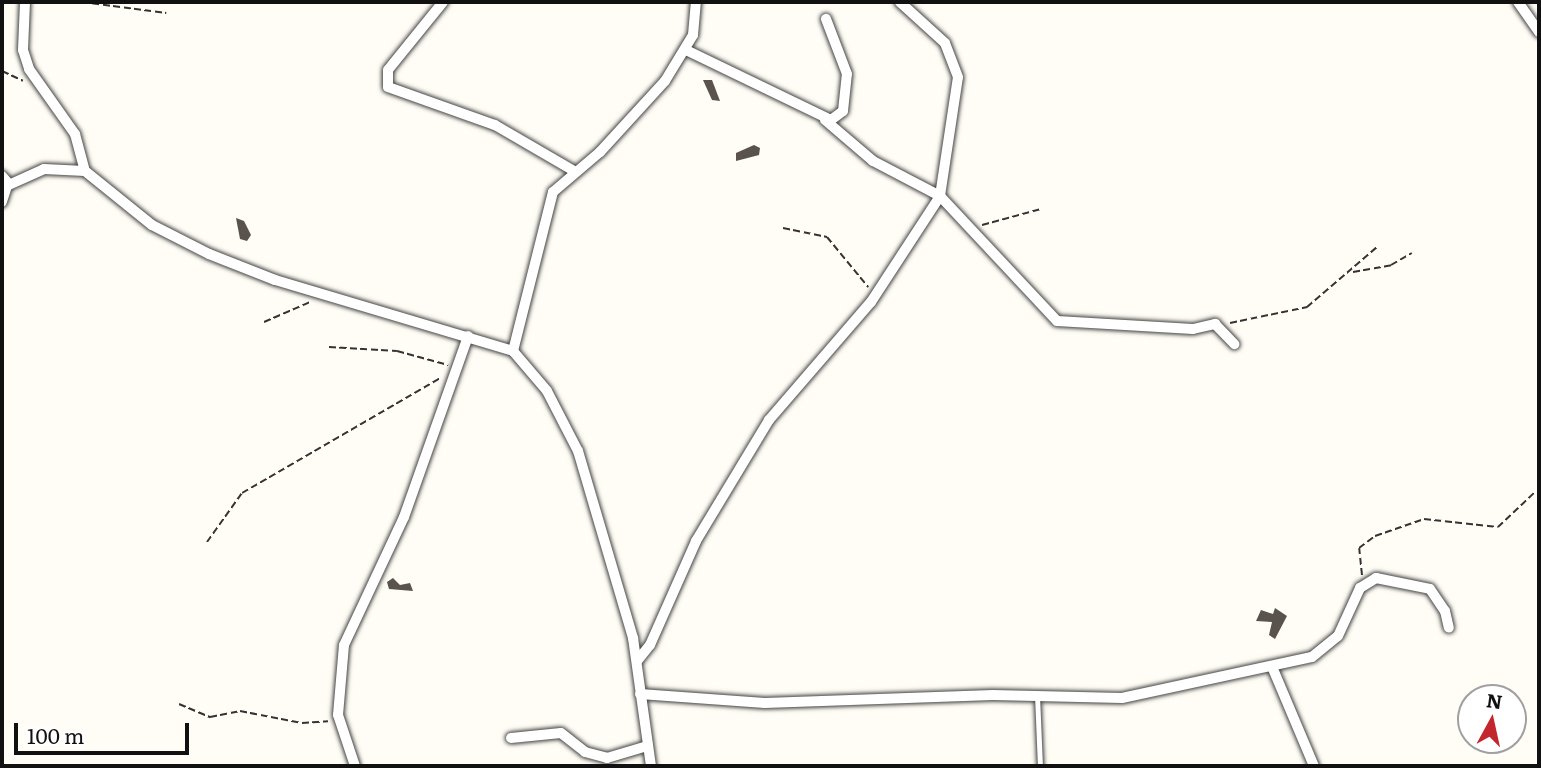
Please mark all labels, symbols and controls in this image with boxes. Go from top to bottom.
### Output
north arrow [1457,684,1527,754]
text: N [1485,685,1504,715]
scale bar [18,708,192,752]
text: 100 m [27,719,84,750]

